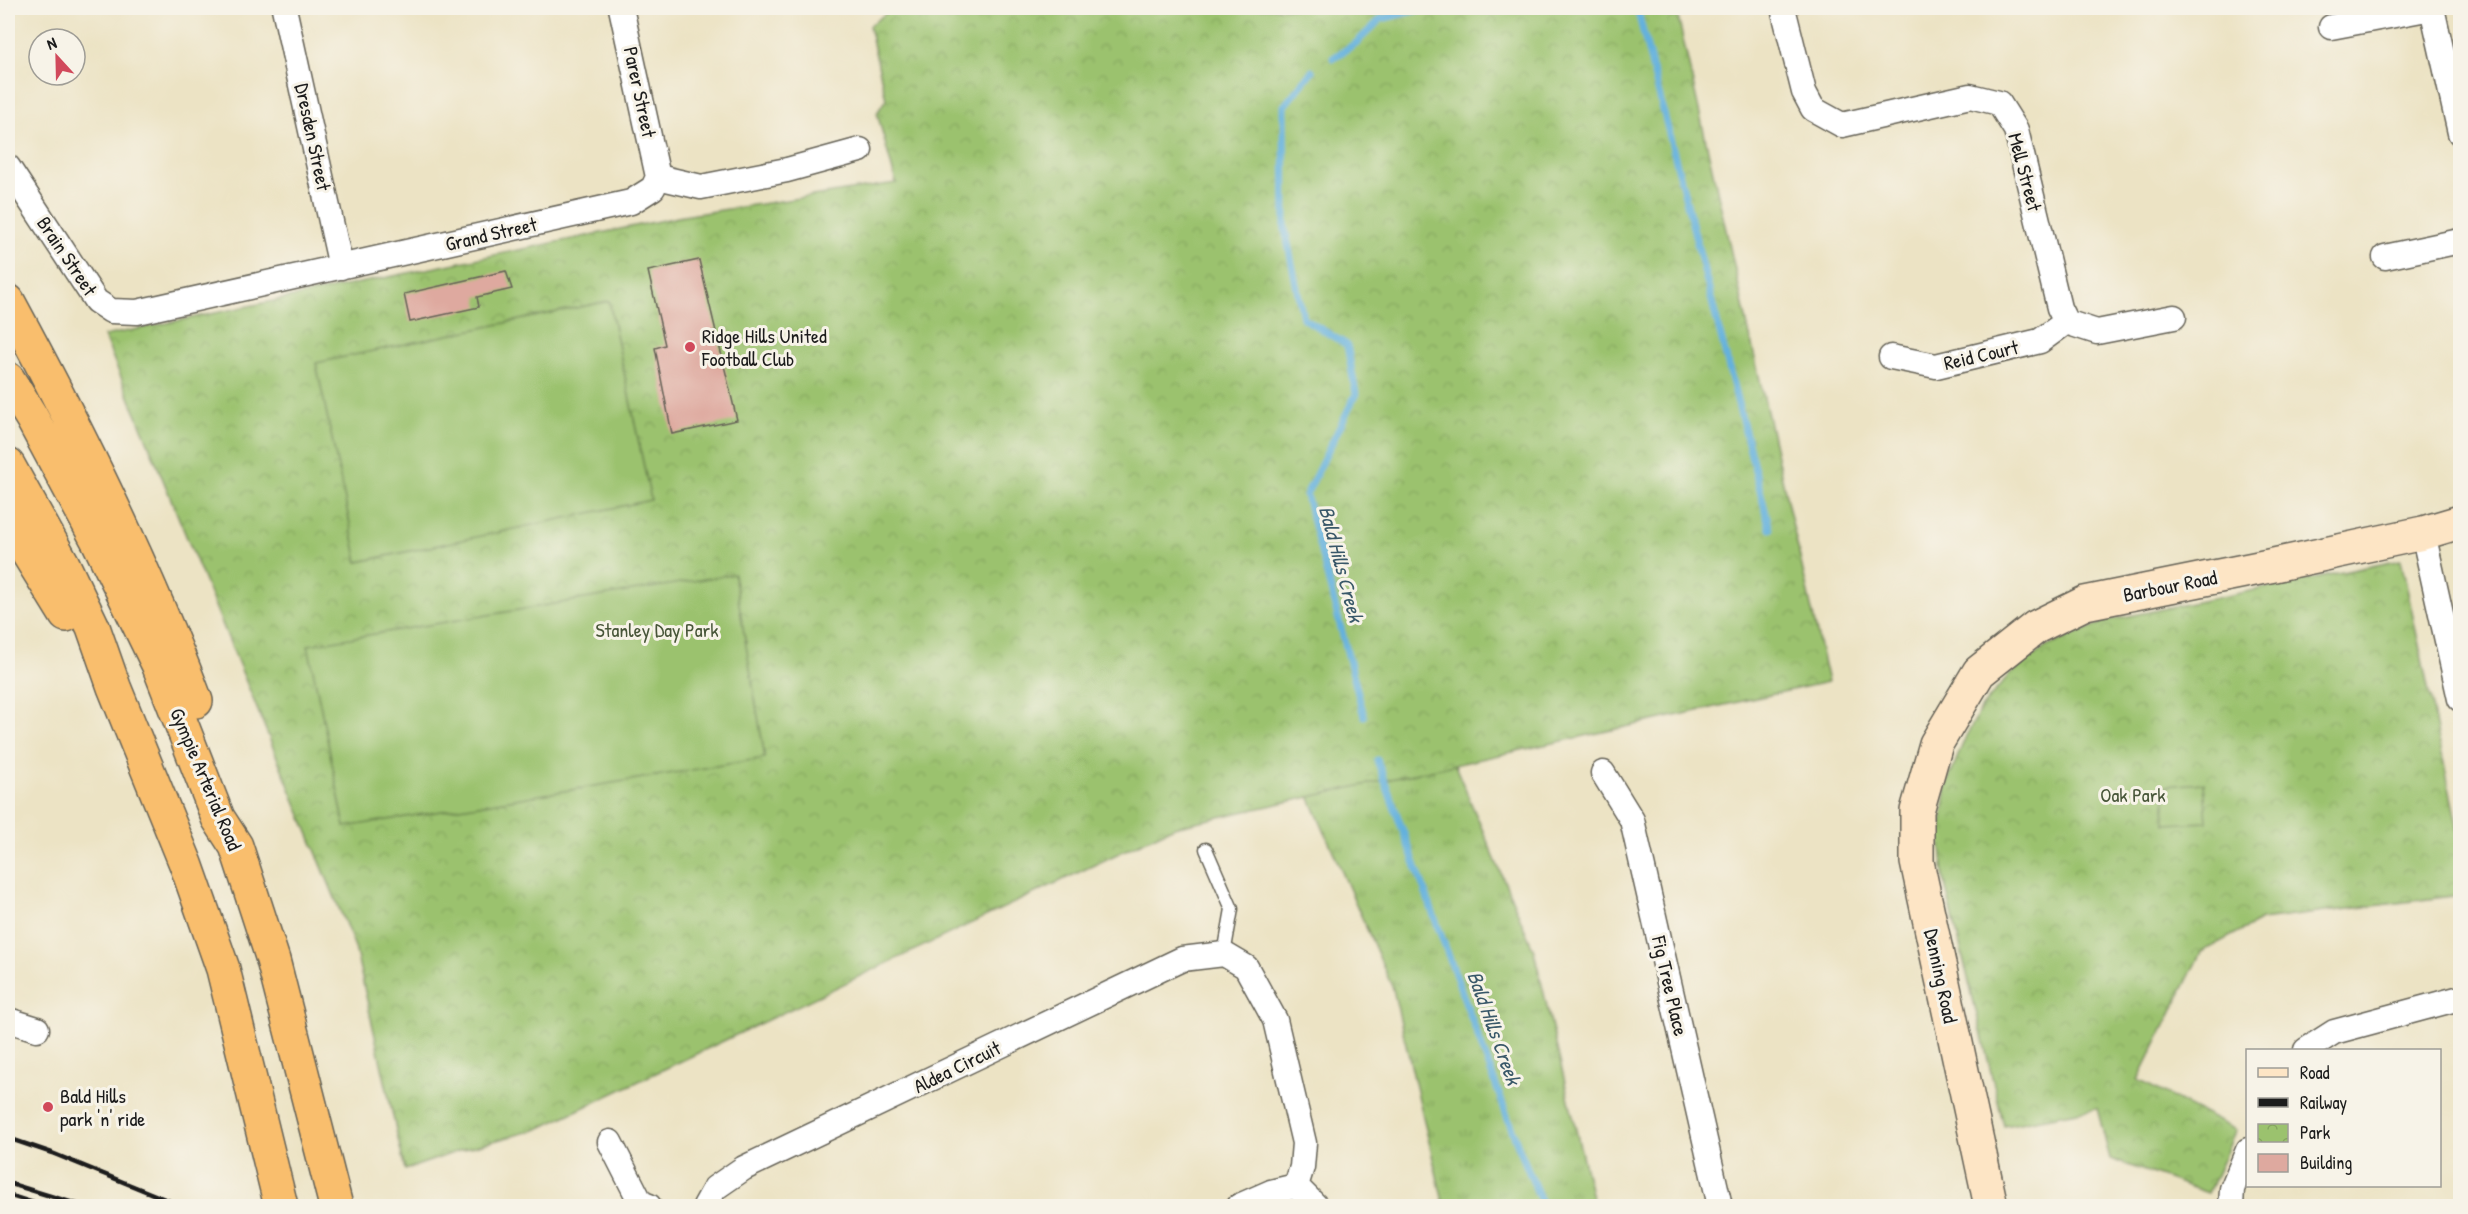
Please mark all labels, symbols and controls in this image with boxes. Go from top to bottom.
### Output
north arrow [27,27,87,87]
text: N [43,31,60,55]
street label: Parer Street [618,44,663,141]
street label: Dresden Street [289,81,338,194]
street label: Mell Street [2002,130,2049,215]
street label: Grand Street [442,210,540,257]
street label: Brain Street [31,211,104,302]
place label: Ridge Hills United Football Club [701,322,827,372]
street label: Reid Court [1941,333,2022,376]
marker: Ridge Hills United Football Club [683,340,697,354]
water label: Bald Hills Creek [1312,503,1371,627]
street label: Barbour Road [2121,563,2219,608]
park label: Stanley Day Park [595,616,719,643]
street label: Gympie Arterial Road [164,703,249,854]
park label: Oak Park [2100,781,2166,808]
street label: Denning Road [1918,926,1965,1026]
street label: Fig Tree Place [1646,932,1695,1038]
water label: Bald Hills Creek [1460,967,1529,1091]
street label: Aldea Circuit [909,1033,1006,1099]
legend [2246,1049,2441,1187]
text: Road [2300,1060,2330,1085]
place label: Bald Hills park 'n' ride [60,1082,145,1132]
text: Railway [2300,1090,2347,1115]
marker: Bald Hills park 'n' ride [41,1100,55,1114]
text: Park [2300,1120,2331,1145]
text: Building [2300,1150,2352,1175]

